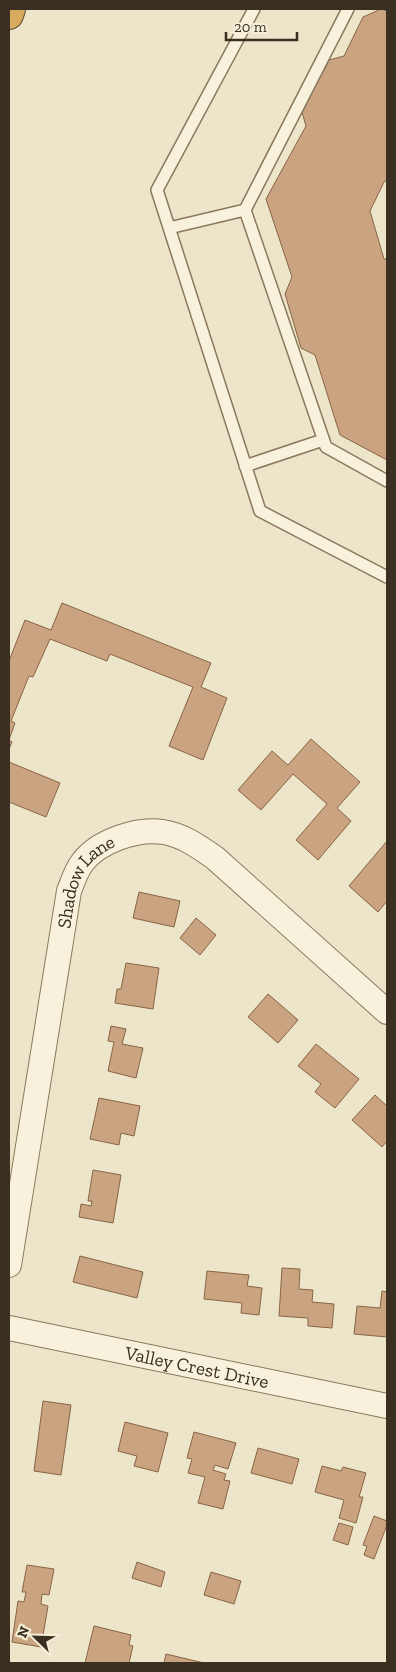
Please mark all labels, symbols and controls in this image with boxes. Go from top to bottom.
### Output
scale bar [226,10,297,42]
text: 20 m [234,18,267,36]
street label: Shadow Lane [52,830,118,930]
street label: Valley Crest Drive [122,1341,271,1393]
north arrow [10,1612,60,1662]
text: N [14,1624,34,1640]

